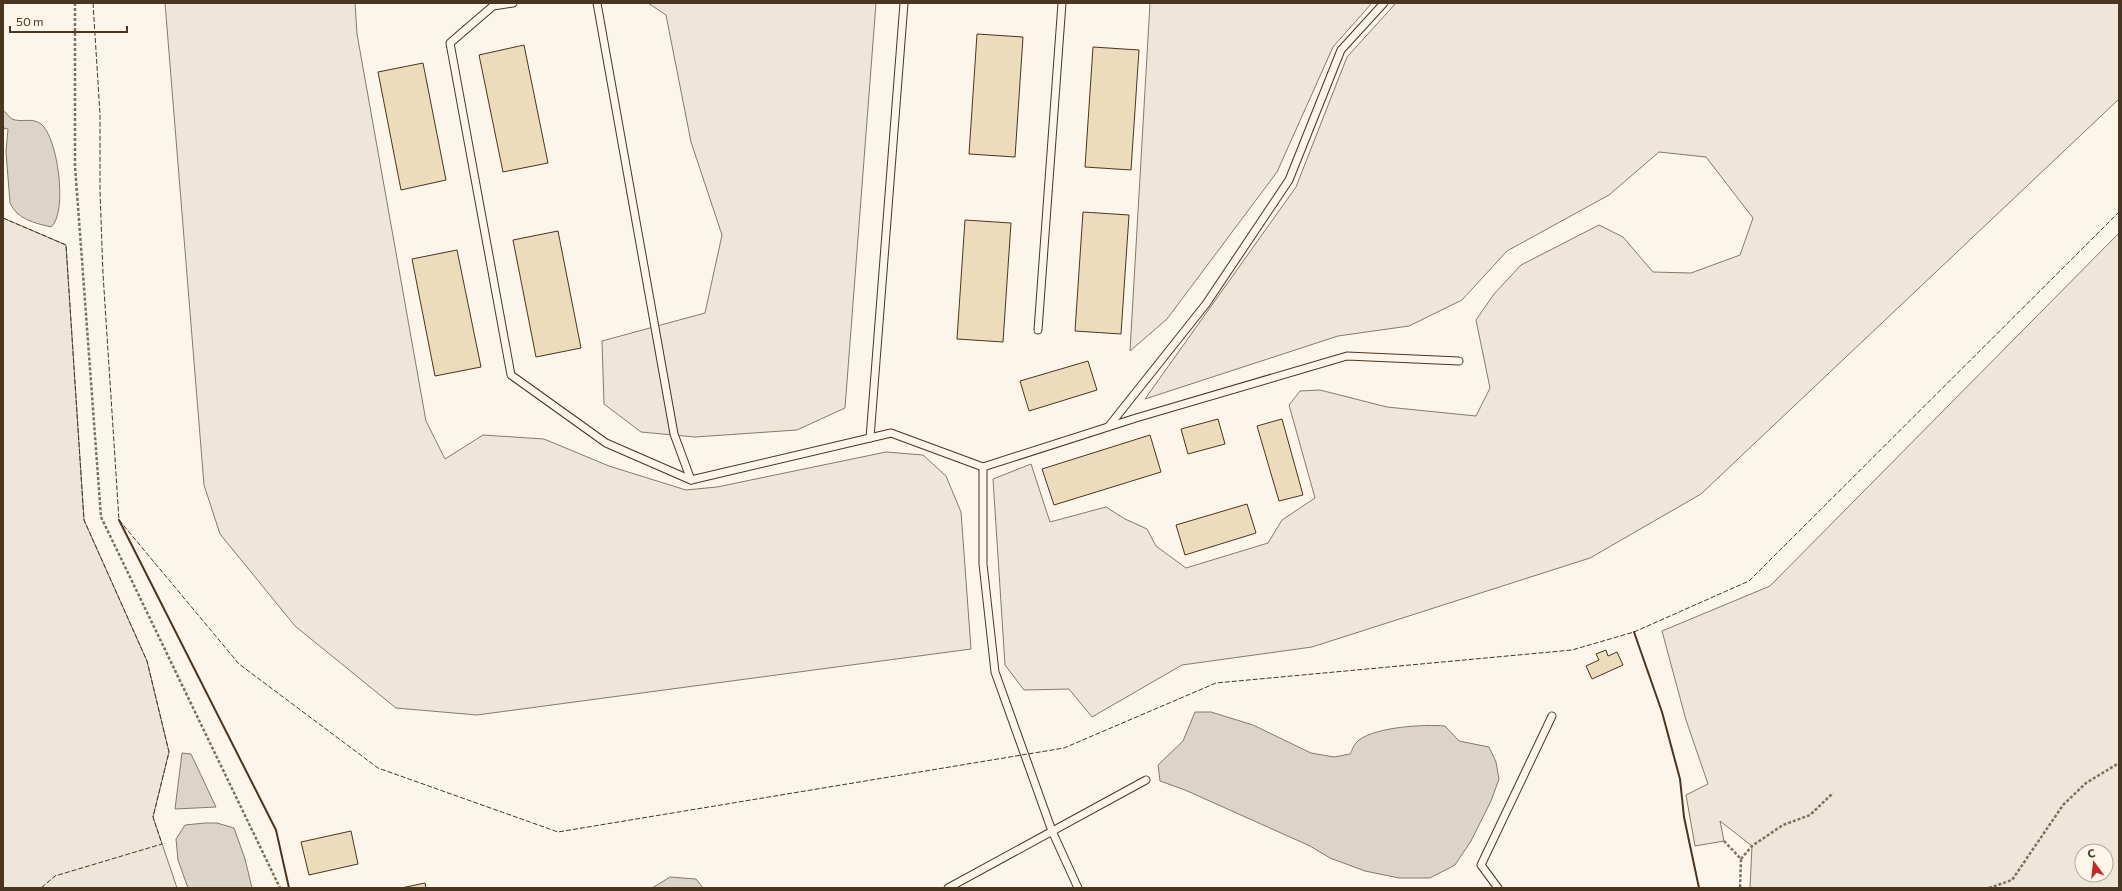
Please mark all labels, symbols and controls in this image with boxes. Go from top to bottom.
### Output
scale bar [10,8,127,34]
text: 50 m [16,14,44,28]
north arrow [2074,843,2114,883]
text: С [2086,845,2097,860]

